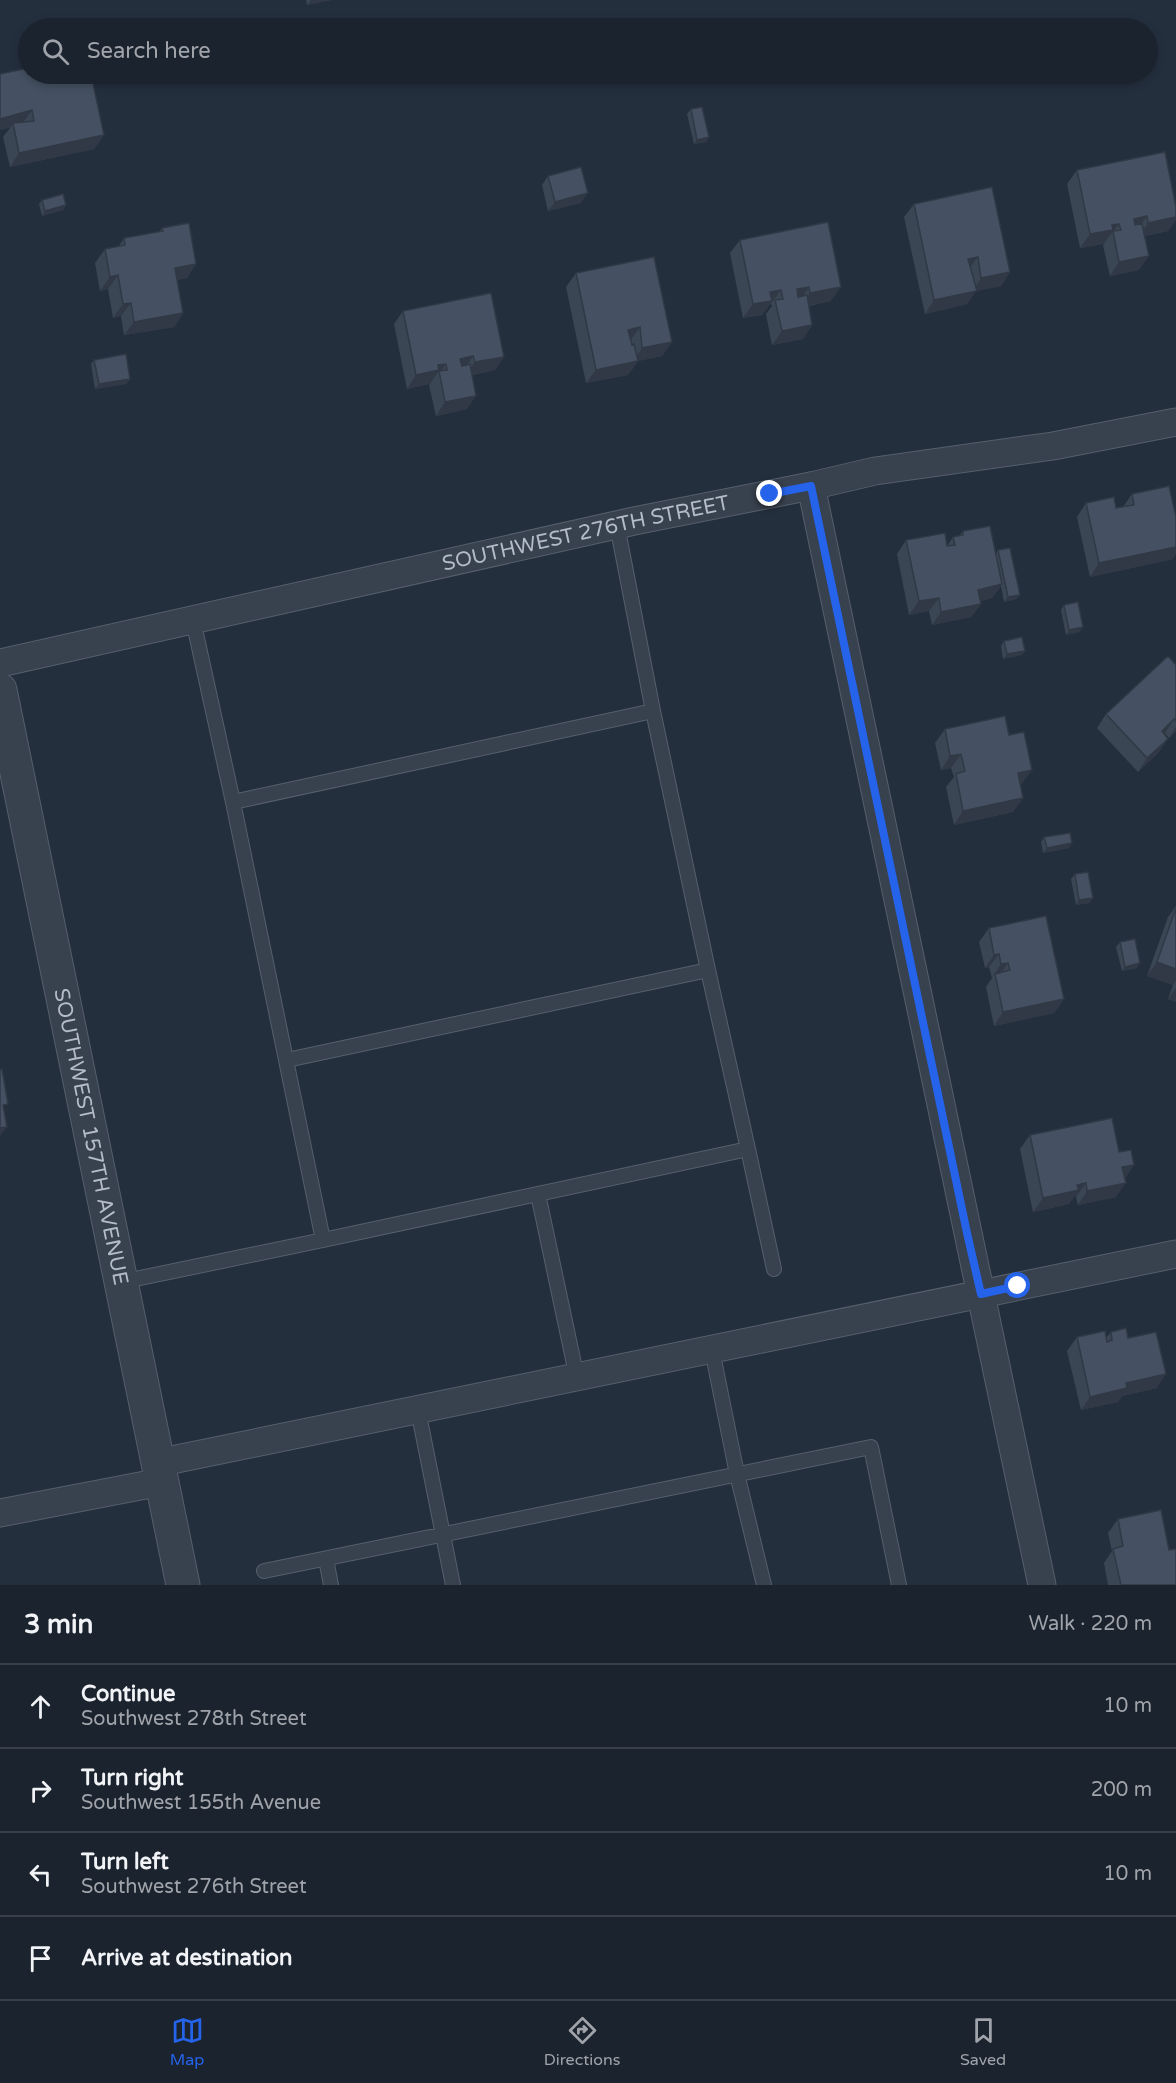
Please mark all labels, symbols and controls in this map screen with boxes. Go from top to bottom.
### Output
search box [18,18,1158,84]
icon: search [39,35,72,68]
text: Search here [87,38,211,64]
route end [756,480,782,506]
street label: SOUTHWEST 276TH STREET [440,490,732,577]
street label: SOUTHWEST 157TH AVENUE [48,986,133,1287]
route start [1004,1272,1030,1298]
text: 3 min [24,1609,93,1640]
text: Walk · 220 m [1029,1612,1152,1636]
text: Continue [81,1681,176,1707]
icon: ahead [24,1690,57,1723]
text: 10 m [1103,1694,1152,1718]
text: Southwest 278th Street [81,1707,307,1731]
text: Turn right [81,1765,183,1791]
icon: right [24,1774,57,1807]
text: 200 m [1091,1778,1152,1802]
text: Southwest 155th Avenue [81,1791,321,1815]
text: Turn left [81,1849,169,1875]
icon: left [24,1858,57,1891]
text: 10 m [1103,1862,1152,1886]
text: Southwest 276th Street [81,1875,307,1899]
icon: arrive [24,1942,57,1975]
text: Arrive at destination [81,1945,292,1971]
tab: Map [170,2014,204,2070]
tab: Directions [544,2014,620,2070]
tab: Saved [960,2014,1006,2070]

